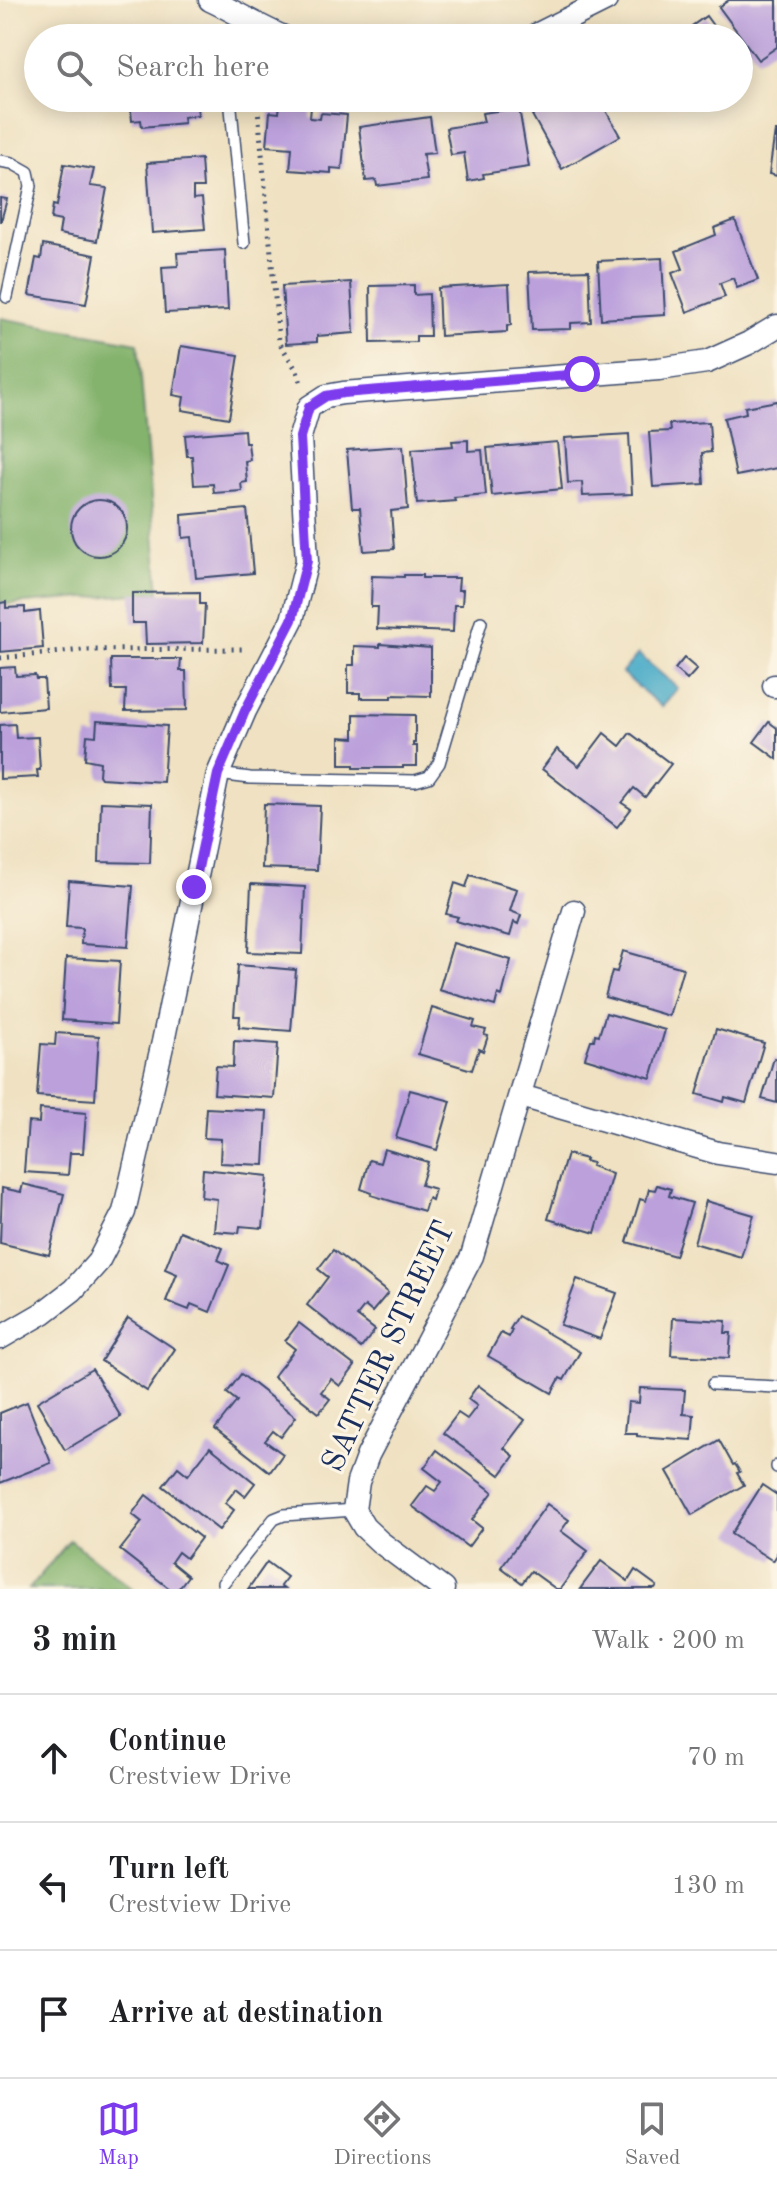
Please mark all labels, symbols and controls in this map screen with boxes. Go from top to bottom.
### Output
search box [24,24,753,112]
icon: search [52,46,96,90]
text: Search here [116,53,270,83]
route start [564,356,600,392]
route end [176,869,212,905]
street label: SATTER STREET [318,1217,462,1477]
text: 3 min [32,1624,117,1658]
text: Walk · 200 m [591,1628,745,1654]
text: Continue [108,1727,227,1757]
icon: ahead [32,1736,76,1780]
text: 70 m [687,1745,745,1771]
text: Crestview Drive [108,1764,291,1790]
text: Turn left [108,1855,229,1885]
icon: left [32,1864,76,1908]
text: 130 m [672,1873,745,1899]
text: Crestview Drive [108,1892,291,1918]
icon: arrive [32,1992,76,2036]
text: Arrive at destination [108,1999,383,2029]
tab: Map [97,2097,141,2172]
tab: Directions [334,2097,431,2172]
tab: Saved [624,2097,680,2172]

